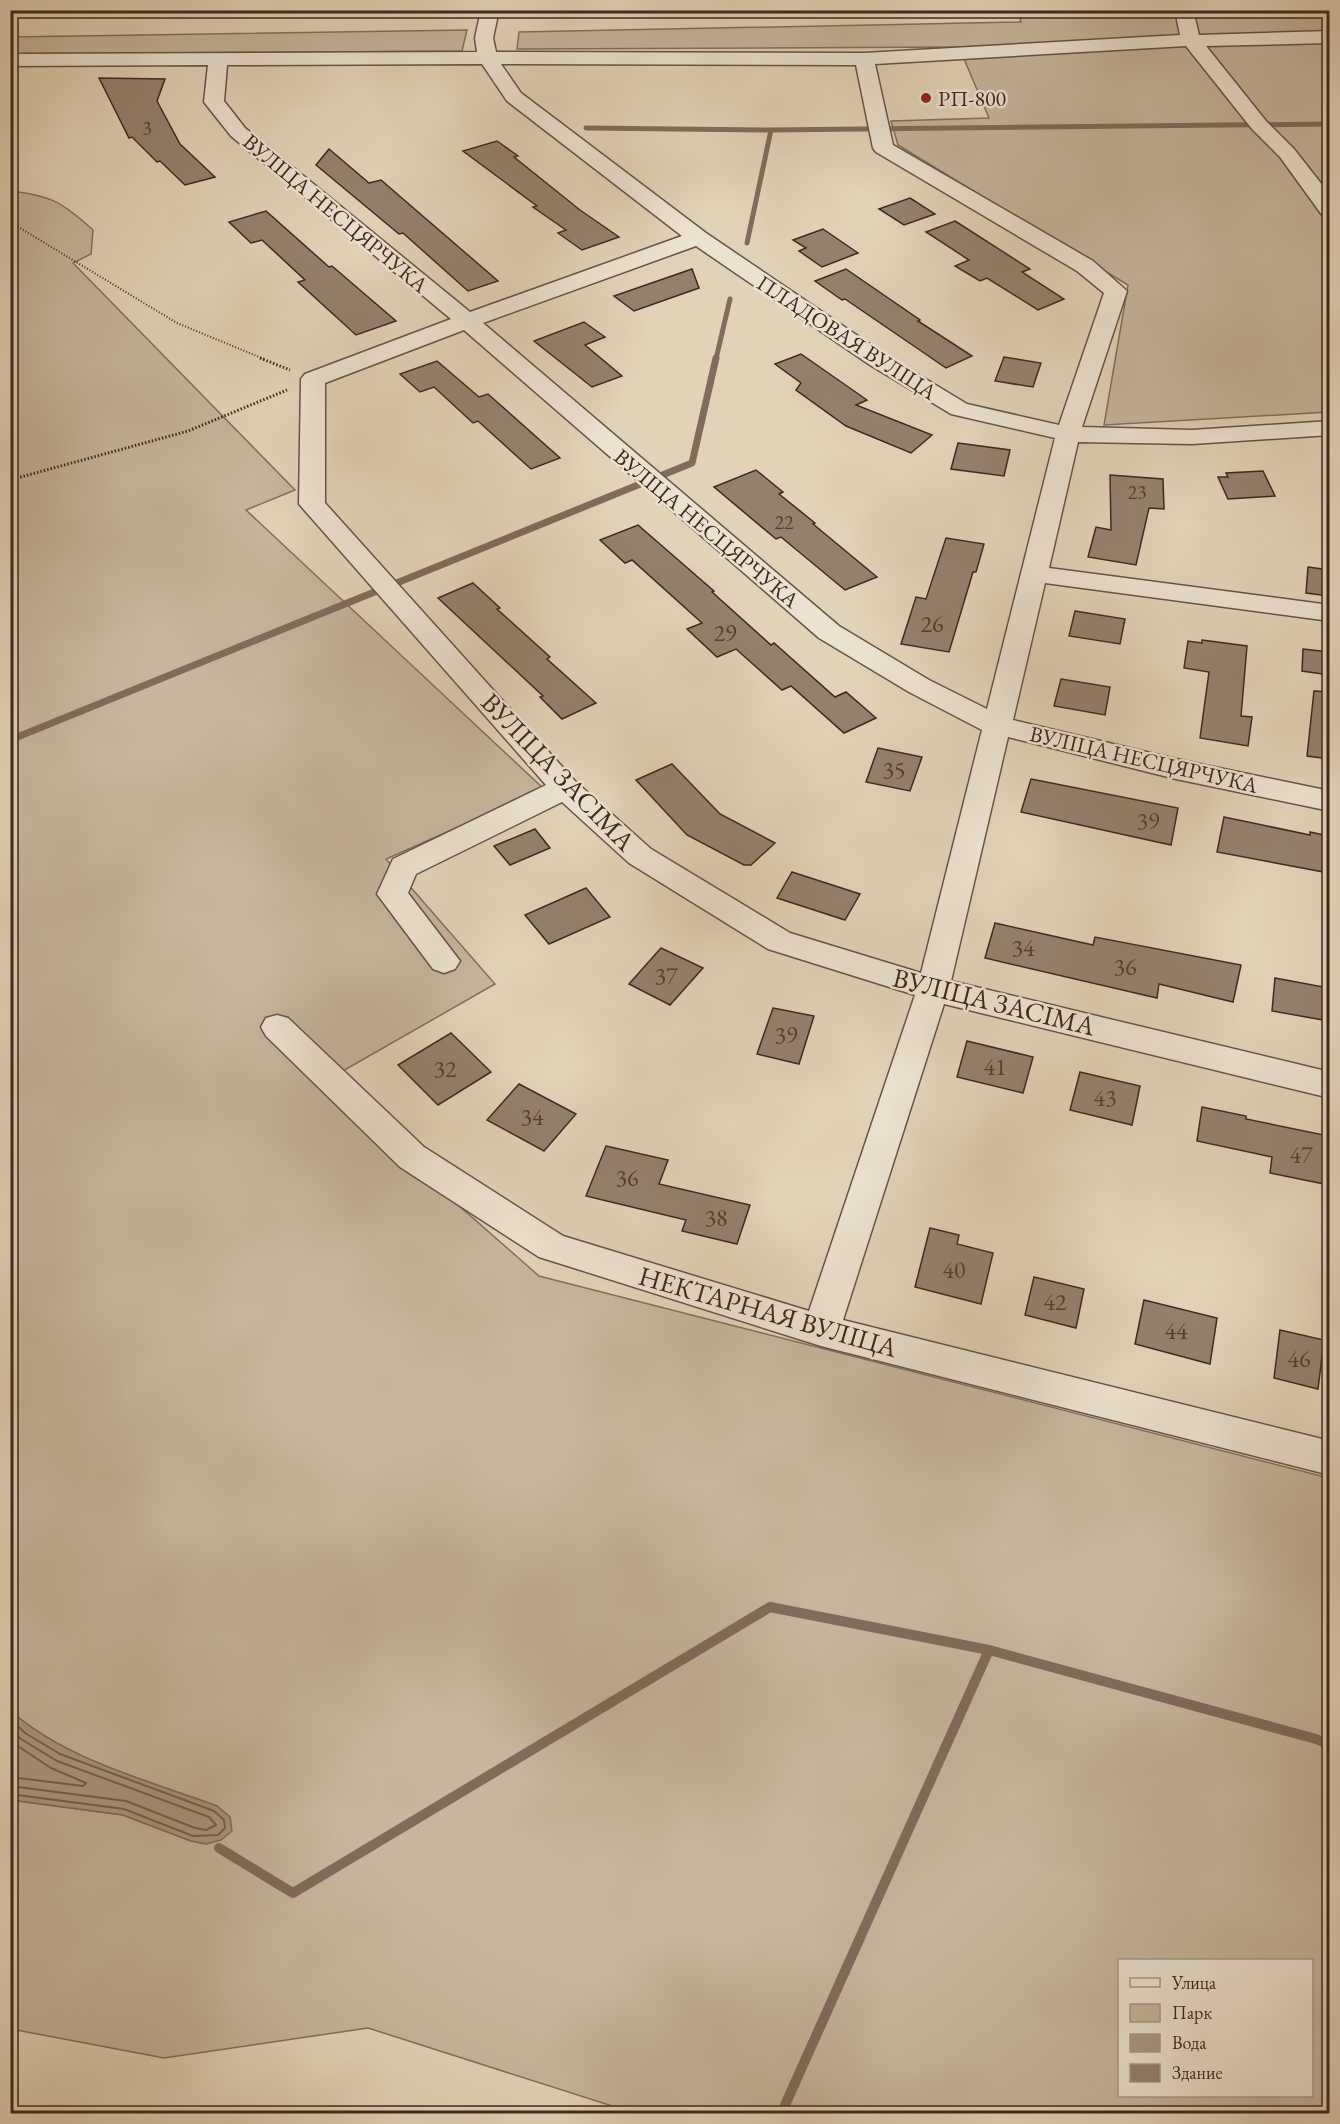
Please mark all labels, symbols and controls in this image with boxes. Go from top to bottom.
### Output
place label: РП-800 [938,84,1007,113]
marker: РП-800 [919,91,933,105]
house number: 3 [142,115,152,141]
street label: ВУЛІЦА НЕСЦЯРЧУКА [237,127,435,300]
street label: ПЛАДОВАЯ ВУЛІЦА [751,268,943,407]
street label: ВУЛІЦА НЕСЦЯРЧУКА [608,442,806,615]
house number: 23 [1127,479,1147,505]
house number: 22 [774,509,794,535]
house number: 26 [920,608,944,639]
house number: 29 [713,617,737,648]
street label: ВУЛІЦА ЗАСІМА [474,685,643,859]
street label: ВУЛІЦА НЕСЦЯРЧУКА [1027,719,1262,800]
house number: 35 [882,754,906,785]
house number: 39 [1136,805,1160,836]
house number: 34 [1011,932,1035,963]
house number: 36 [1113,951,1137,982]
street label: ВУЛІЦА ЗАСІМА [889,959,1099,1044]
house number: 37 [654,960,678,991]
house number: 39 [774,1019,798,1050]
house number: 41 [983,1051,1007,1082]
house number: 32 [433,1053,457,1084]
house number: 43 [1093,1082,1117,1113]
house number: 34 [520,1101,544,1132]
house number: 47 [1289,1139,1313,1170]
house number: 36 [615,1162,639,1193]
house number: 38 [704,1202,728,1233]
house number: 40 [942,1254,966,1285]
street label: НЕКТАРНАЯ ВУЛІЦА [635,1258,902,1365]
house number: 42 [1043,1286,1067,1317]
house number: 44 [1164,1315,1188,1346]
house number: 46 [1287,1343,1311,1374]
legend [1118,1959,1313,2097]
text: Улица [1171,1971,1217,1994]
text: Парк [1172,2001,1212,2024]
text: Вода [1172,2031,1207,2054]
text: Здание [1172,2061,1222,2084]

